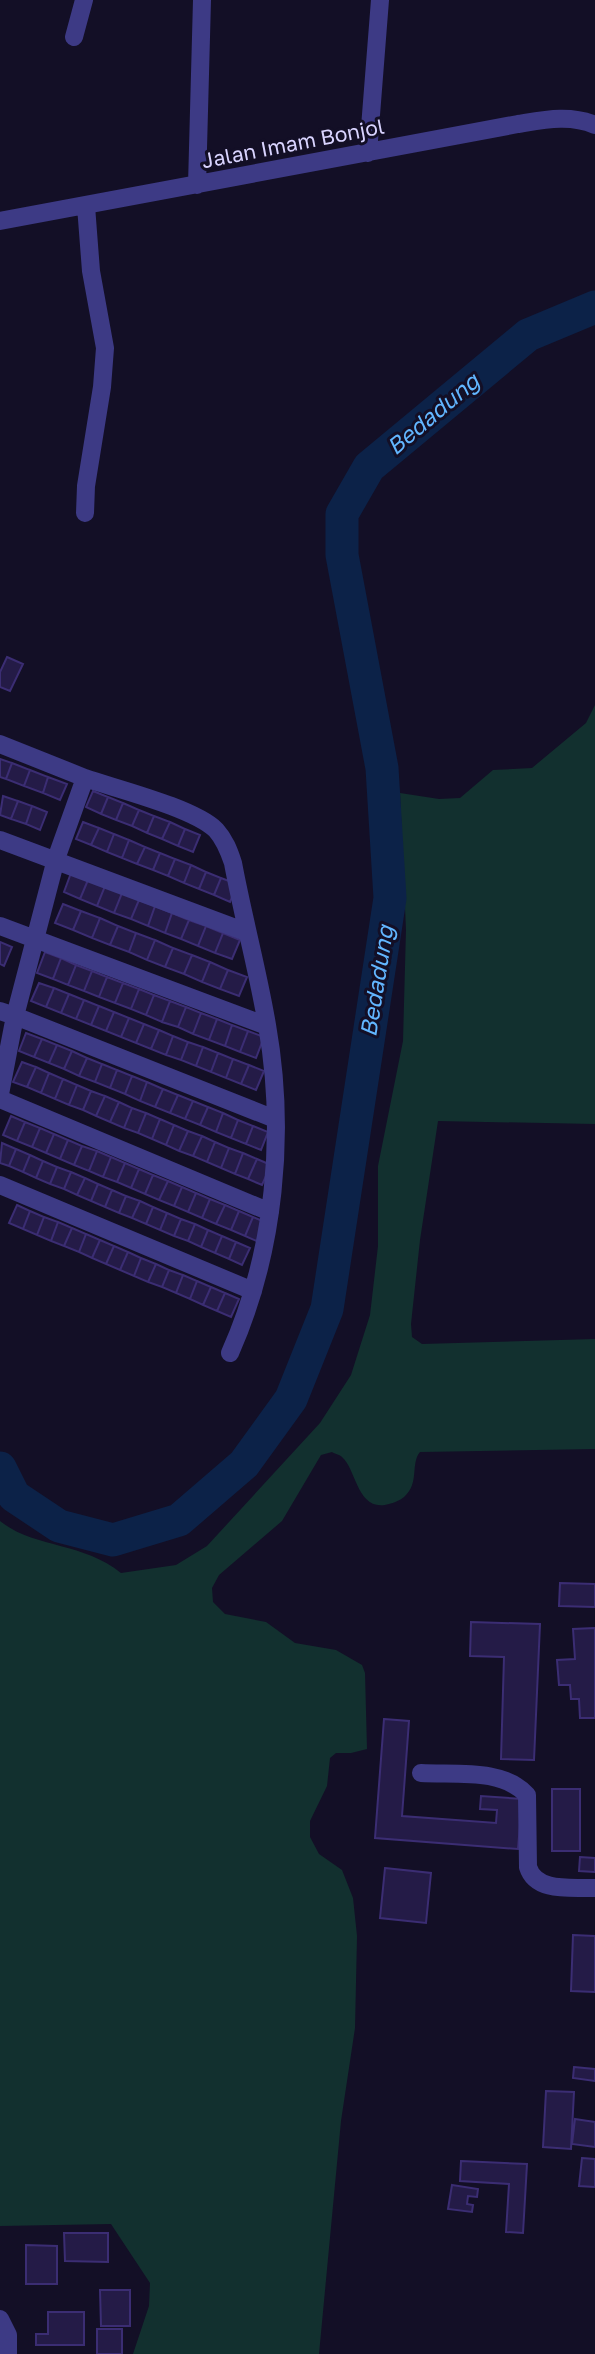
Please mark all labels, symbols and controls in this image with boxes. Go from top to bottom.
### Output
street label: Jalan Imam Bonjol [199,113,386,173]
water label: Bedadung [380,365,486,460]
water label: Bedadung [353,921,399,1038]

